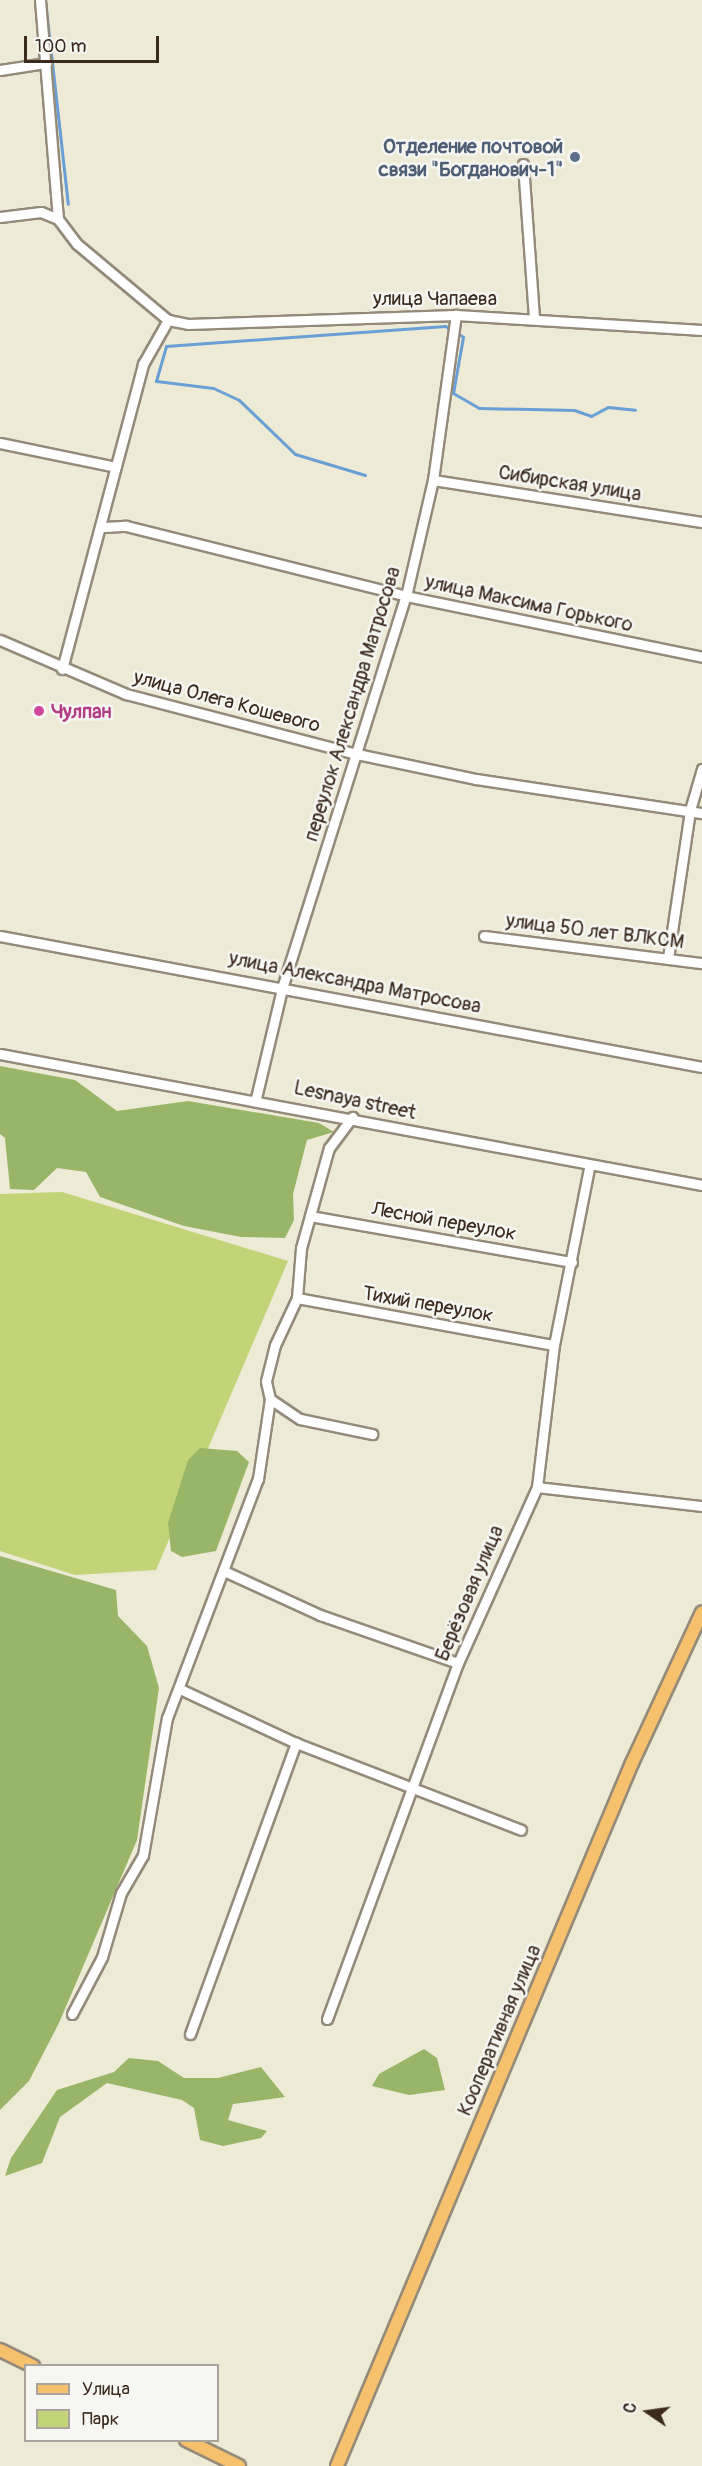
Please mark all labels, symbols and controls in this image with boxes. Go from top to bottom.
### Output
scale bar [27,24,162,62]
text: 100 m [35,35,87,58]
place label: Отделение почтовой связи "Богданович-1" [379,134,563,181]
marker: Отделение почтовой связи "Богданович-1" [568,150,582,164]
street label: улица Чапаева [373,286,497,310]
street label: Сибирская улица [497,460,643,506]
street label: переулок Александра Матросова [299,564,405,844]
street label: улица Максима Горького [423,569,635,637]
street label: улица Олега Кошевого [131,665,323,737]
place label: Чулпан [51,699,112,723]
marker: Чулпан [32,704,46,718]
street label: улица 50 лет ВЛКСМ [505,908,685,954]
street label: улица Александра Матросова [227,946,483,1018]
street label: Lesnaya street [292,1075,418,1125]
street label: Лесной переулок [370,1196,518,1246]
street label: Тихий переулок [361,1281,495,1327]
street label: Берёзовая улица [430,1522,508,1664]
street label: Кооперативная улица [452,1941,546,2119]
legend [24,2364,219,2442]
text: Улица [82,2378,130,2401]
north arrow [618,2382,678,2442]
text: С [620,2401,641,2415]
text: Парк [82,2408,119,2431]

